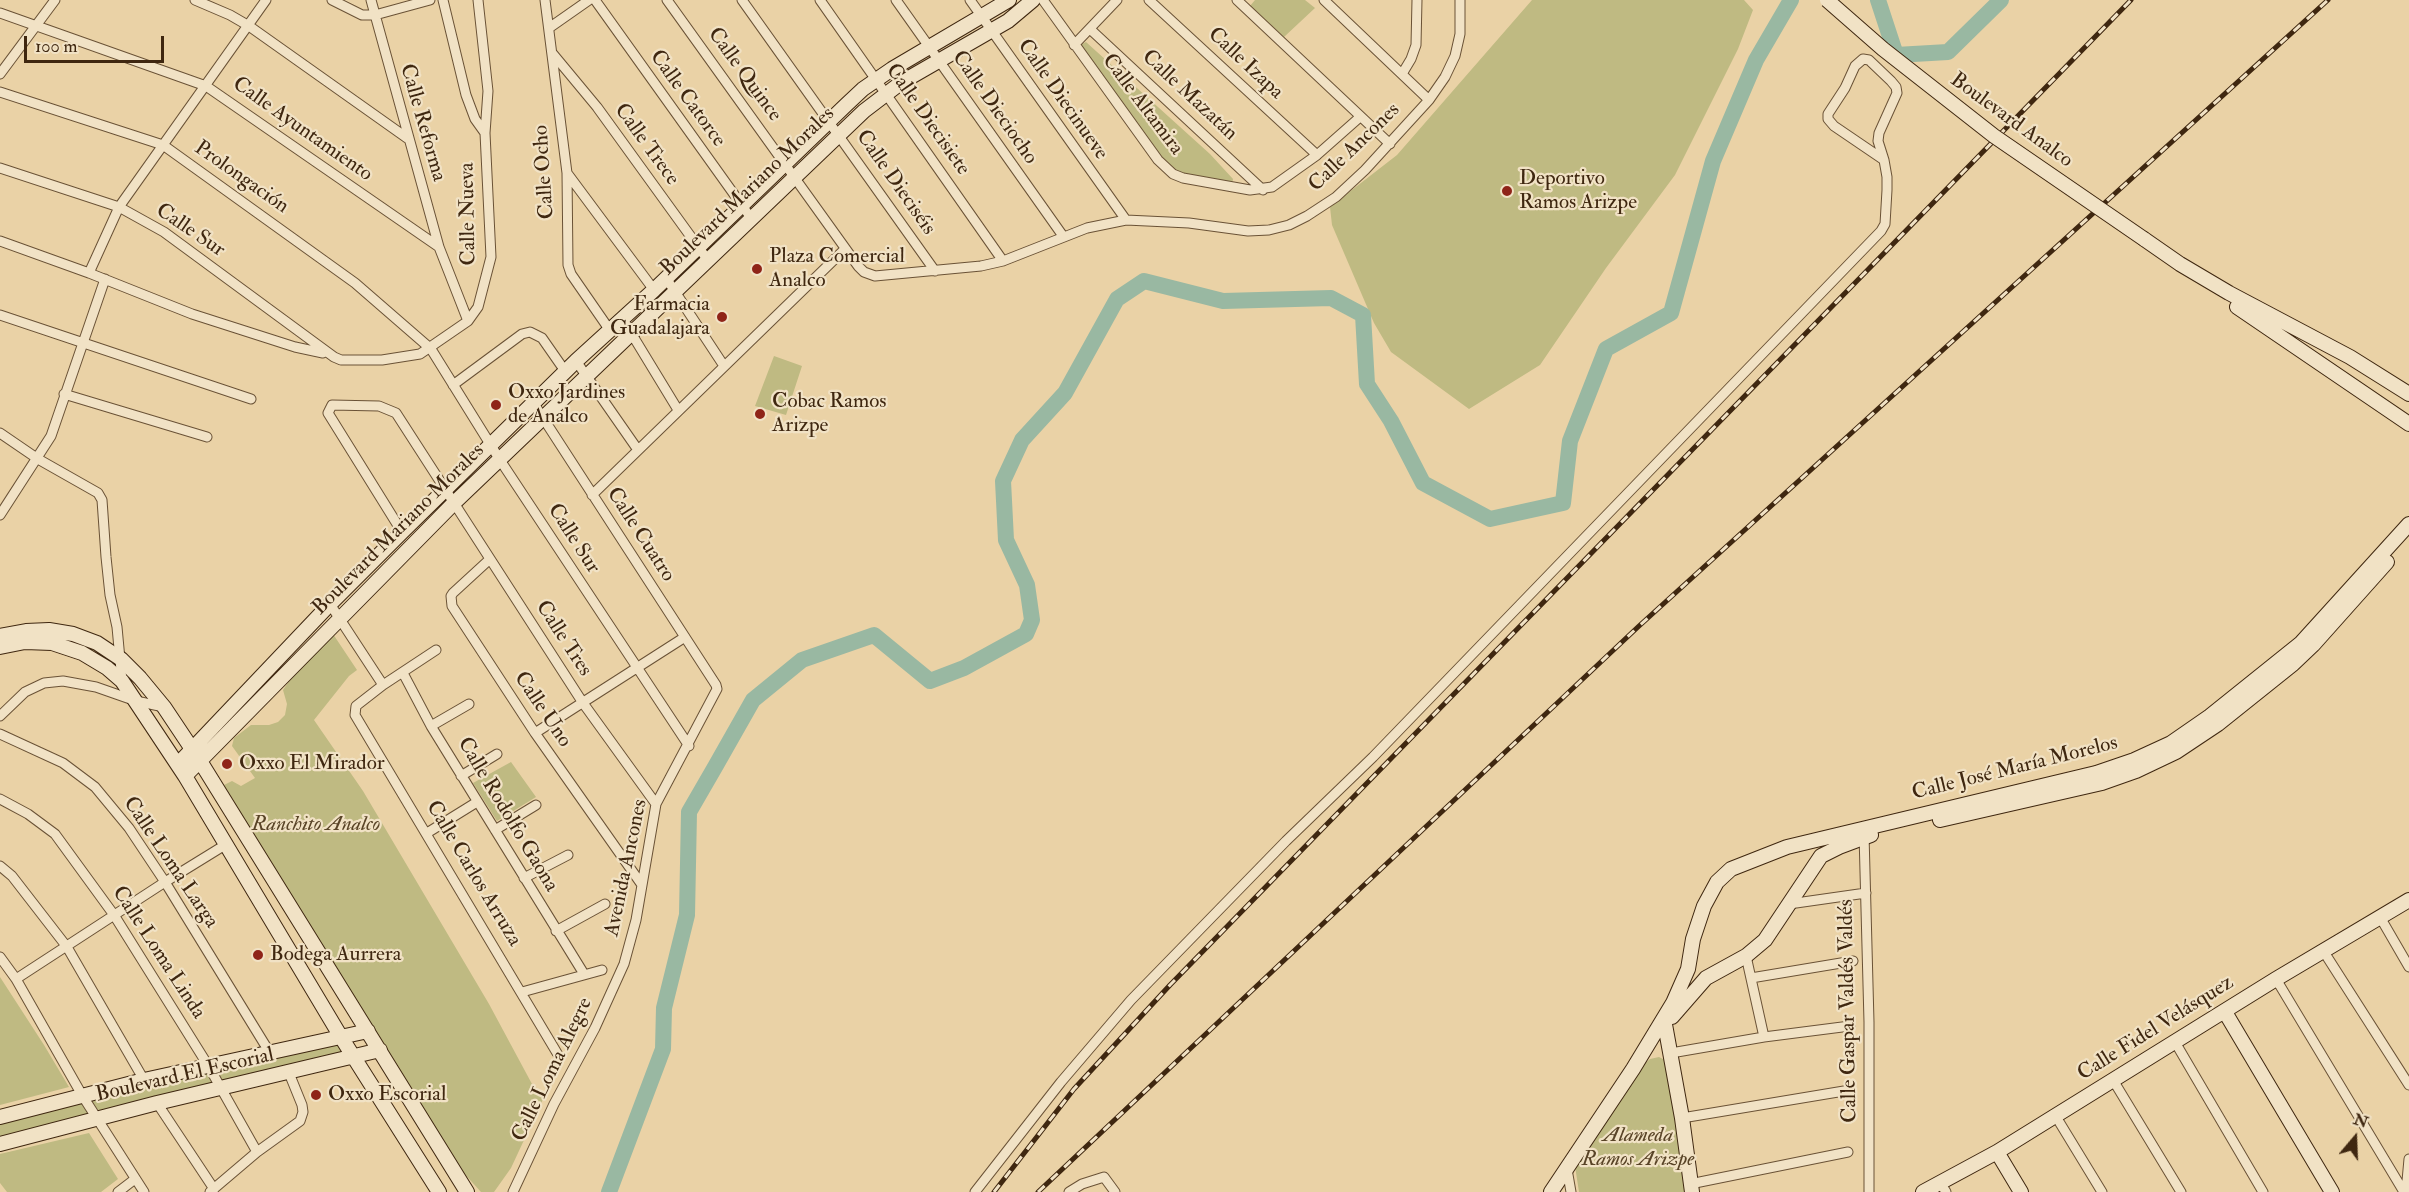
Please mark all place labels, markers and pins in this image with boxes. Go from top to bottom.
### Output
place label: Deportivo Ramos Arizpe [1519,166,1637,216]
marker: Deportivo Ramos Arizpe [1500,184,1514,198]
place label: Plaza Comercial Analco [769,244,905,294]
marker: Plaza Comercial Analco [750,262,764,276]
place label: Farmacia Guadalajara [610,292,710,342]
marker: Farmacia Guadalajara [715,310,729,324]
place label: Oxxo Jardines de Analco [508,380,625,430]
place label: Cobac Ramos Arizpe [772,389,887,439]
marker: Oxxo Jardines de Analco [489,398,503,412]
marker: Cobac Ramos Arizpe [753,407,767,421]
place label: Oxxo El Mirador [239,751,385,777]
marker: Oxxo El Mirador [220,757,234,771]
place label: Bodega Aurrera [270,942,401,968]
marker: Bodega Aurrera [251,948,265,962]
place label: Oxxo Escorial [328,1082,446,1108]
marker: Oxxo Escorial [309,1088,323,1102]

